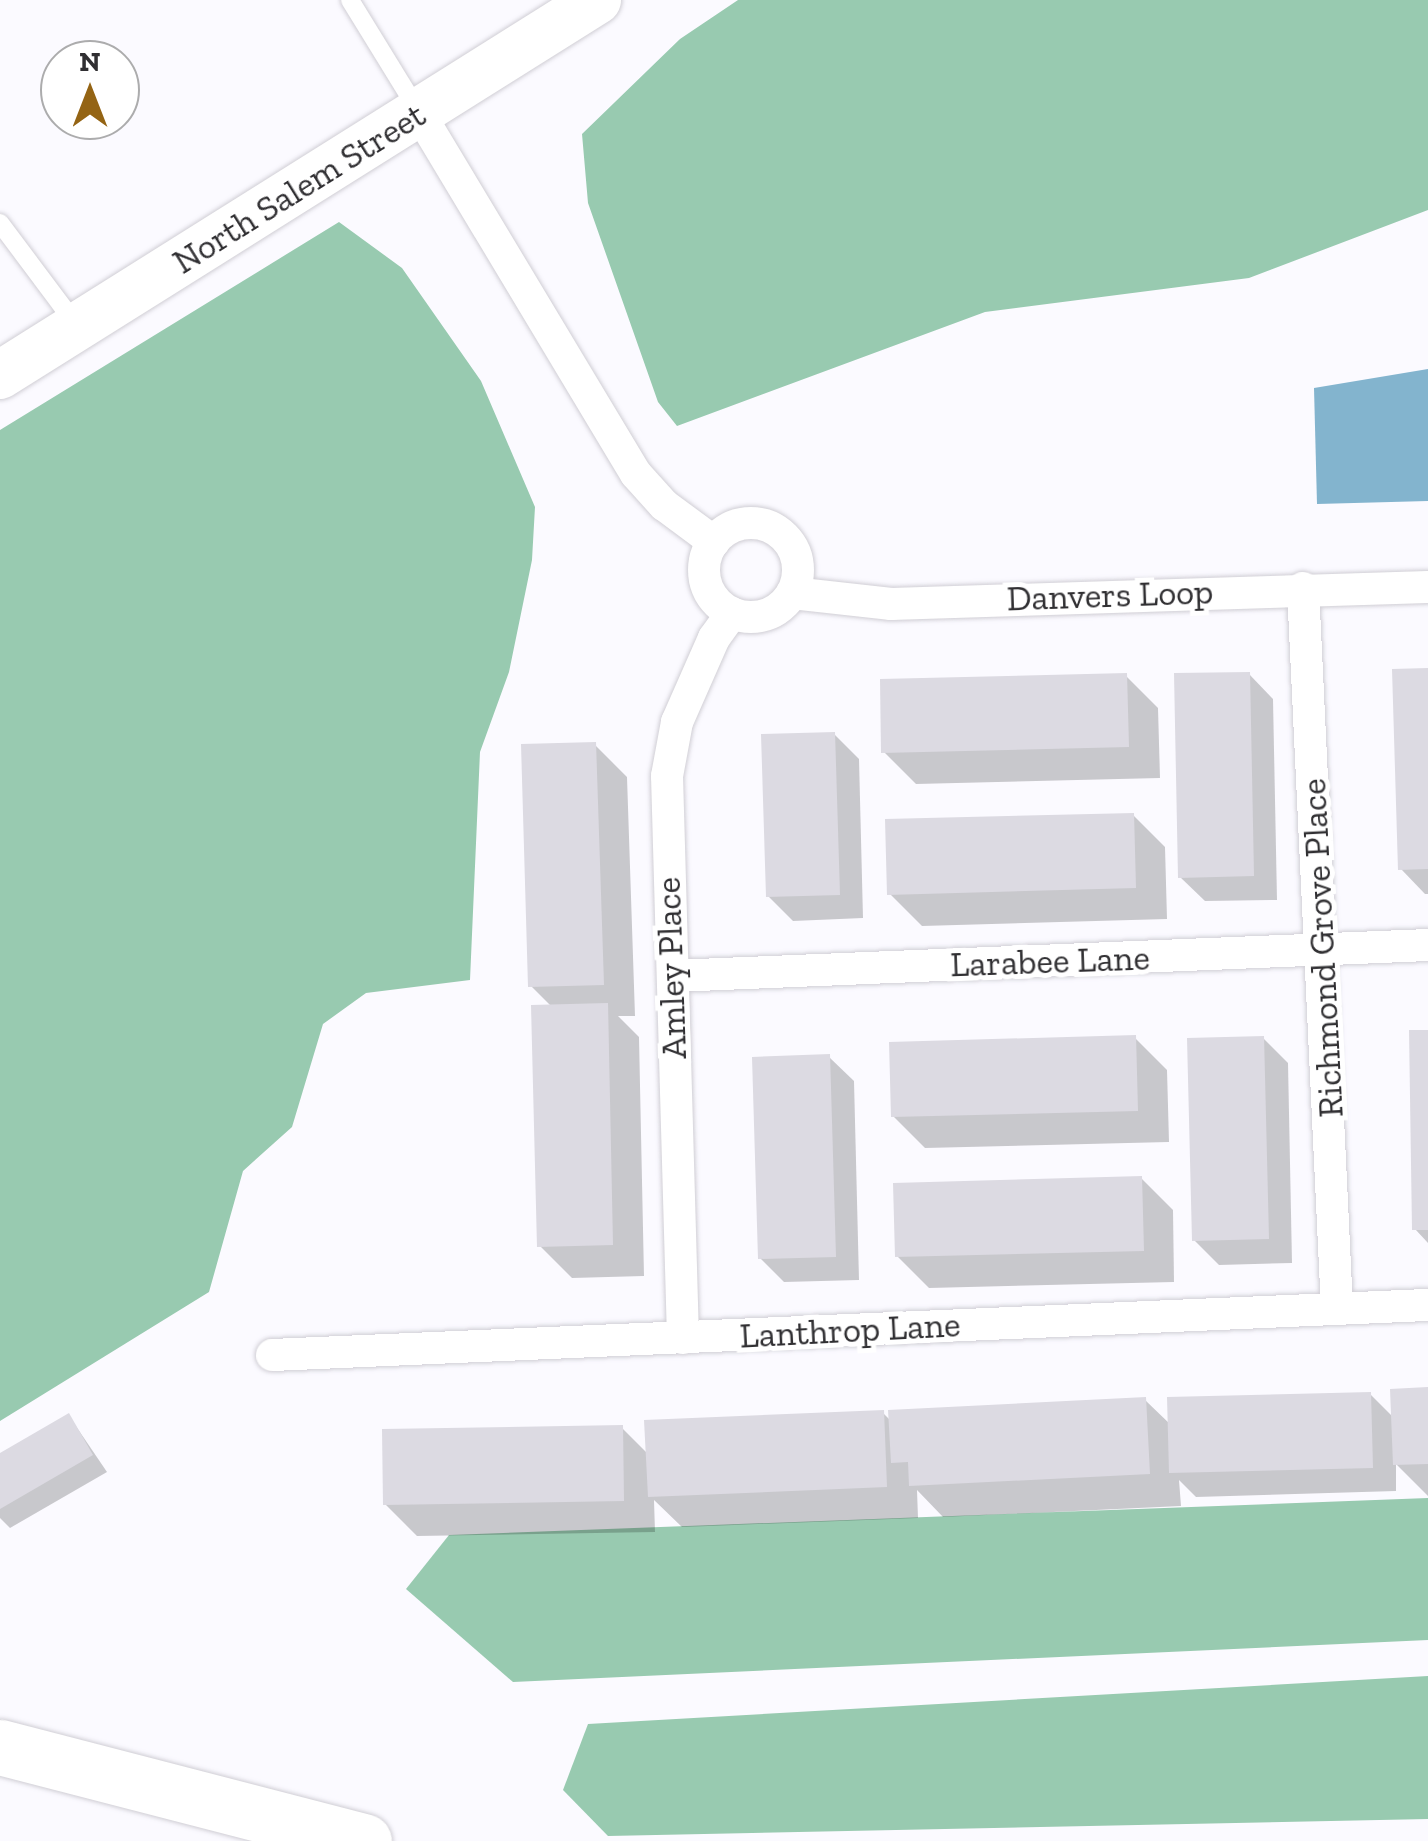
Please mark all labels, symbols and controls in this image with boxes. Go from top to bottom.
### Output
north arrow [40,40,140,140]
text: N [79,45,101,78]
street label: North Salem Street [165,93,433,283]
street label: Danvers Loop [1006,570,1214,620]
street label: Richmond Grove Place [1292,777,1352,1119]
street label: Amley Place [647,876,695,1060]
street label: Larabee Lane [950,937,1150,985]
street label: Lanthrop Lane [739,1303,961,1357]

